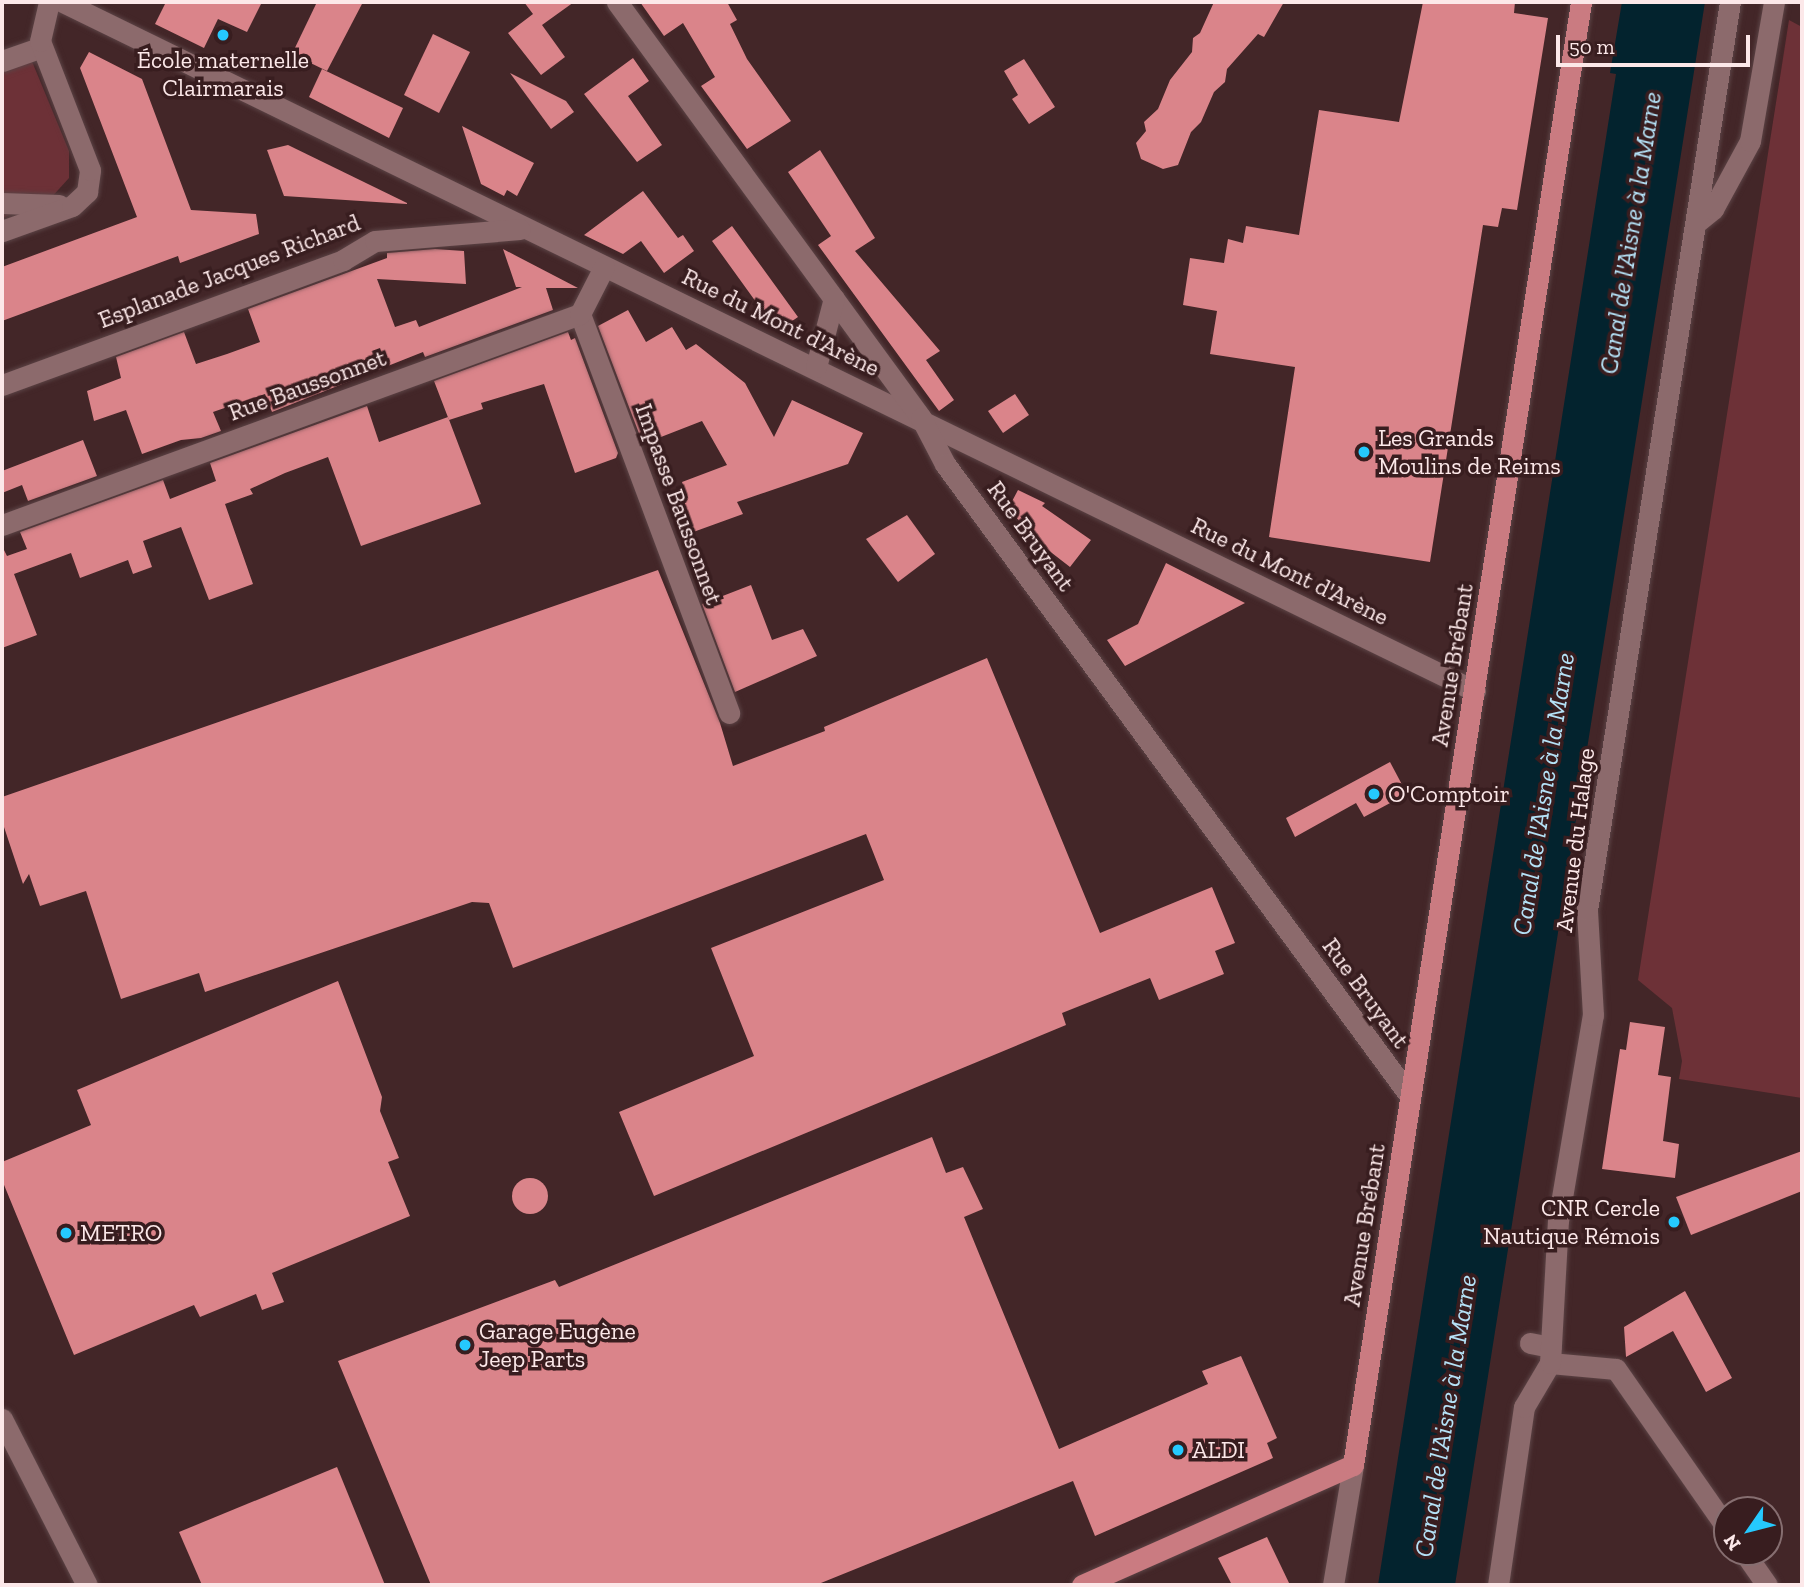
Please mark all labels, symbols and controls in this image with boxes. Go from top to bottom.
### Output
scale bar [1559,21,1753,65]
marker: École maternelle Clairmarais [215,27,231,43]
text: 50 m [1569,34,1615,59]
place label: École maternelle Clairmarais [137,46,309,102]
water label: Canal de l'Aisne à la Marne [1593,90,1669,376]
street label: Esplanade Jacques Richard [94,208,364,334]
street label: Rue du Mont d'Arène [678,262,884,382]
street label: Rue Baussonnet [224,343,390,427]
street label: Impasse Baussonnet [629,400,729,608]
place label: Les Grands Moulins de Reims [1378,424,1561,480]
marker: Les Grands Moulins de Reims [1356,444,1372,460]
street label: Rue Bruyant [981,475,1081,597]
street label: Rue du Mont d'Arène [1187,511,1393,631]
street label: Avenue Brébant [1425,582,1479,748]
water label: Canal de l'Aisne à la Marne [1506,651,1582,937]
street label: Avenue du Halage [1549,746,1601,934]
place label: O'Comptoir [1388,780,1510,808]
marker: O'Comptoir [1366,786,1382,802]
street label: Rue Bruyant [1316,932,1416,1054]
street label: Avenue Brébant [1337,1142,1391,1308]
place label: CNR Cercle Nautique Rémois [1483,1194,1660,1250]
marker: CNR Cercle Nautique Rémois [1666,1214,1682,1230]
place label: METRO [80,1219,162,1247]
marker: METRO [58,1225,74,1241]
water label: Canal de l'Aisne à la Marne [1408,1273,1484,1559]
place label: Garage Eugène Jeep Parts [479,1317,636,1373]
marker: Garage Eugène Jeep Parts [457,1337,473,1353]
place label: ALDI [1192,1436,1245,1464]
marker: ALDI [1170,1442,1186,1458]
north arrow [1713,1496,1783,1566]
text: N [1718,1530,1746,1555]

